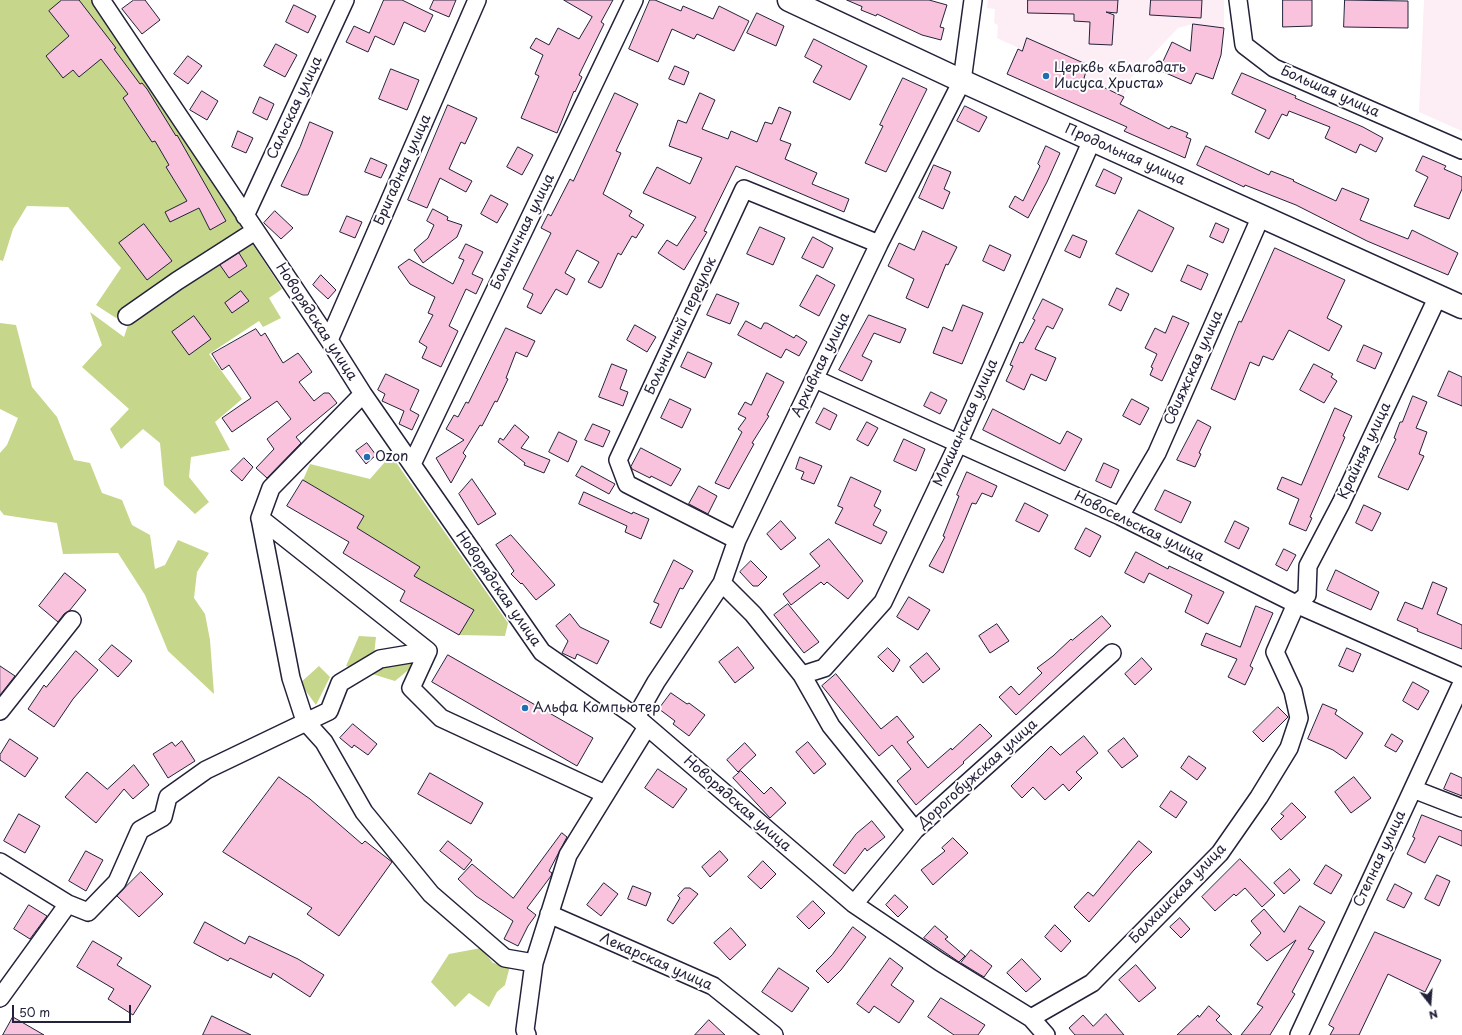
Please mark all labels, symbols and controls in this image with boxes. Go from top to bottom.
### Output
street label: Сальская улица [264,54,326,162]
place label: Церквь «Благодать Иисуса Христа» [1054,60,1186,92]
street label: Большая улица [1278,63,1382,121]
marker: Церквь «Благодать Иисуса Христа» [1041,71,1051,81]
street label: Бригадная улица [371,112,435,228]
street label: Продольная улица [1062,121,1188,189]
street label: Больничная улица [488,171,558,293]
street label: Больничный переулок [642,254,720,398]
street label: Новорядская улица [272,260,360,384]
street label: Свияжская улица [1161,308,1227,428]
street label: Архивная улица [788,310,854,420]
street label: Мокшанская улица [930,357,1002,489]
street label: Крайняя улица [1335,400,1395,502]
place label: Ozon [375,449,408,465]
marker: Ozon [362,452,372,462]
street label: Новосельская улица [1071,488,1207,566]
street label: Новорядская улица [452,528,544,650]
place label: Альфа Компьютер [533,700,660,716]
marker: Альфа Компьютер [520,703,530,713]
street label: Дорогобужская улица [915,716,1041,832]
street label: Новорядская улица [680,753,794,855]
street label: Степная улица [1350,808,1410,910]
street label: Балхашская улица [1126,841,1230,947]
street label: Лекарская улица [597,930,715,994]
north arrow [1410,983,1450,1023]
scale bar [14,997,133,1023]
text: 50 m [19,1003,50,1021]
text: N [1427,1006,1440,1024]

